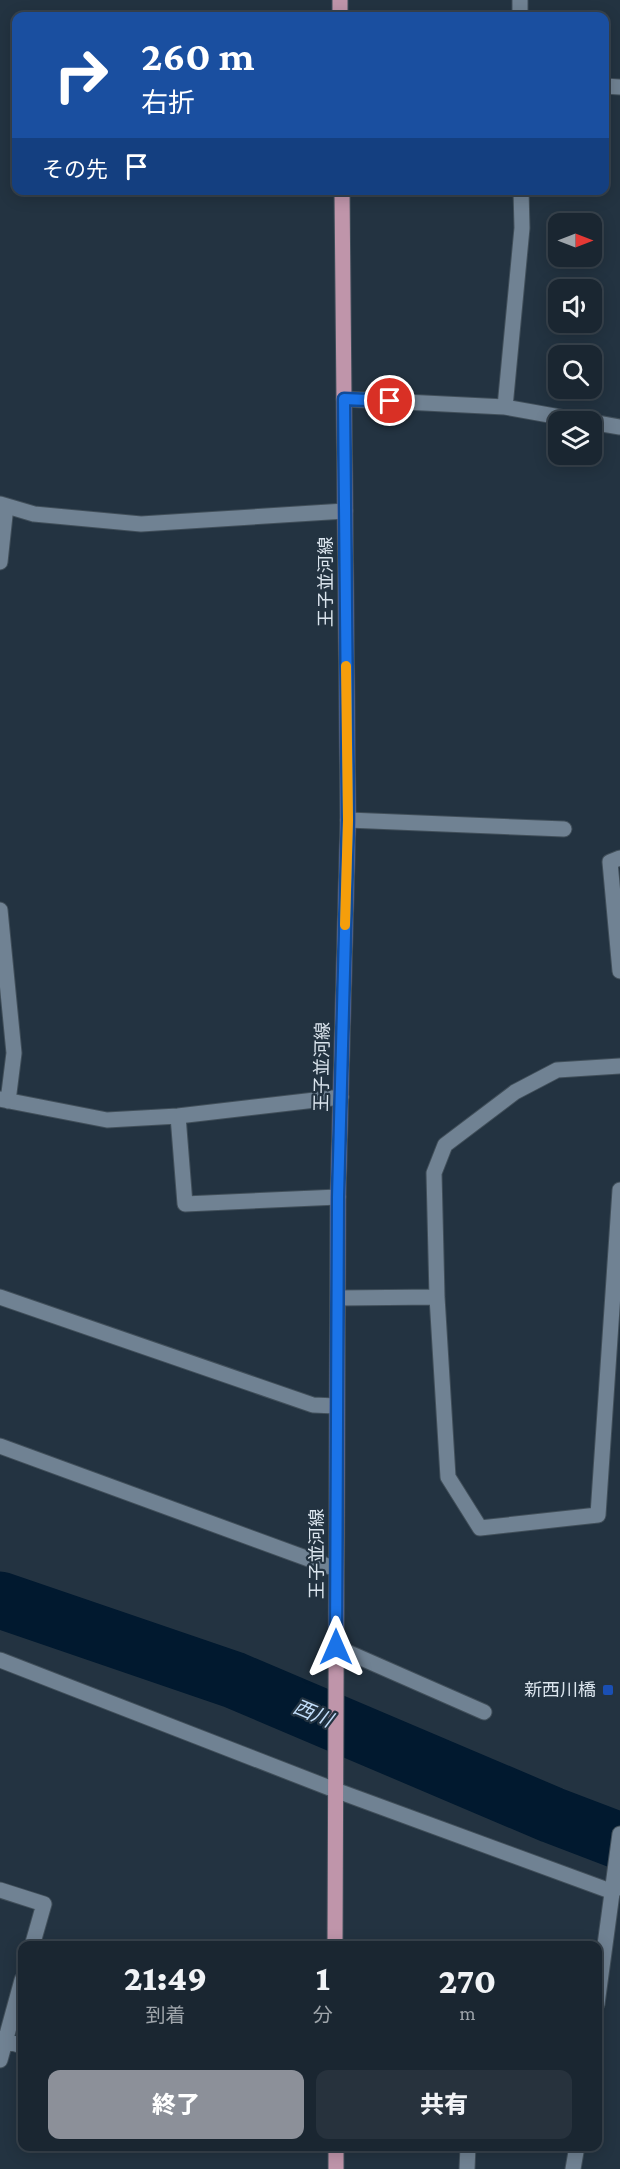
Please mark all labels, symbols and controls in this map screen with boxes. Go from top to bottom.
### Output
text: 260 m [141,32,255,79]
icon: right [42,36,120,114]
text: 右折 [141,88,195,118]
icon: arrive [120,150,153,183]
text: その先 [42,157,108,182]
north arrow [548,213,602,267]
map controls [548,213,602,465]
button: sound [548,279,602,333]
button: search [548,345,602,399]
pin [364,375,415,426]
icon: arrive [373,384,406,417]
button: layers [548,411,602,465]
street label: 王子並河線 [316,537,336,627]
street label: 王子並河線 [311,1022,333,1112]
street label: 王子並河線 [307,1509,327,1599]
position arrow [304,1615,368,1679]
place label: 新西川橋 [524,1680,596,1700]
marker: 新西川橋 [601,1683,615,1697]
water label: 西川 [290,1695,338,1732]
text: 21:49 [124,1958,207,1998]
text: 1 [316,1958,330,1998]
text: 270 [439,1961,496,2001]
text: m [459,2002,475,2024]
text: 到着 [145,2004,185,2026]
text: 分 [313,2004,333,2026]
button: 終了 [48,2070,304,2139]
button: 共有 [316,2070,572,2139]

